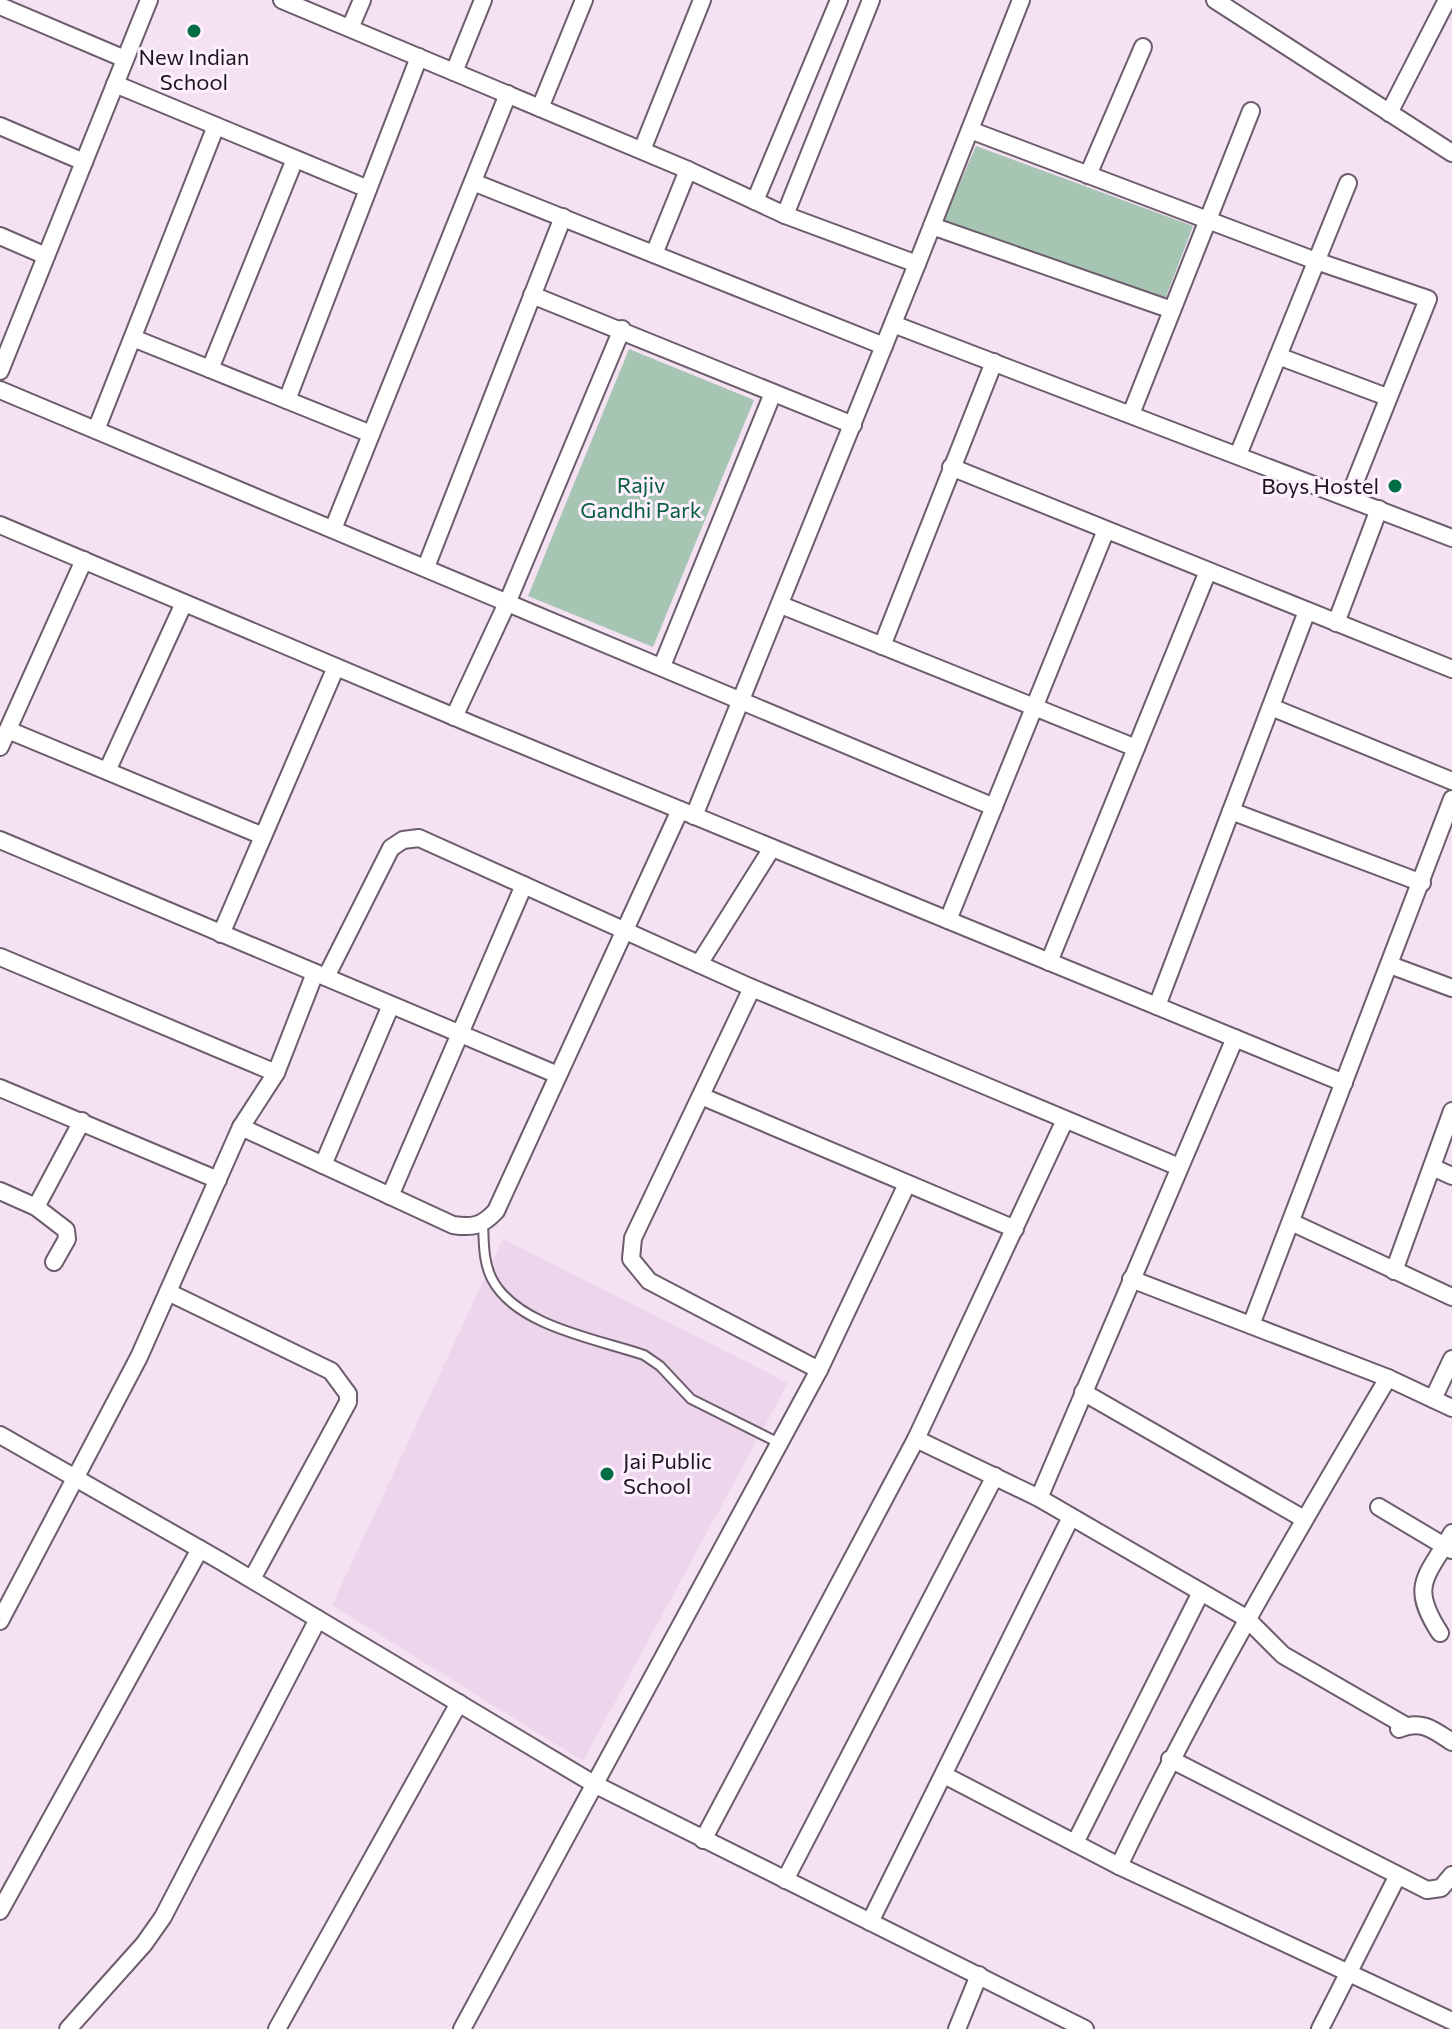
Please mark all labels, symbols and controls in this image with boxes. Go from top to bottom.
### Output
marker: New Indian School [185,22,203,40]
place label: New Indian School [139,43,249,95]
park label: Rajiv Gandhi Park [580,471,702,523]
place label: Boys Hostel [1261,472,1379,499]
marker: Boys Hostel [1386,477,1404,495]
place label: Jai Public School [623,1447,712,1499]
marker: Jai Public School [598,1465,616,1483]

